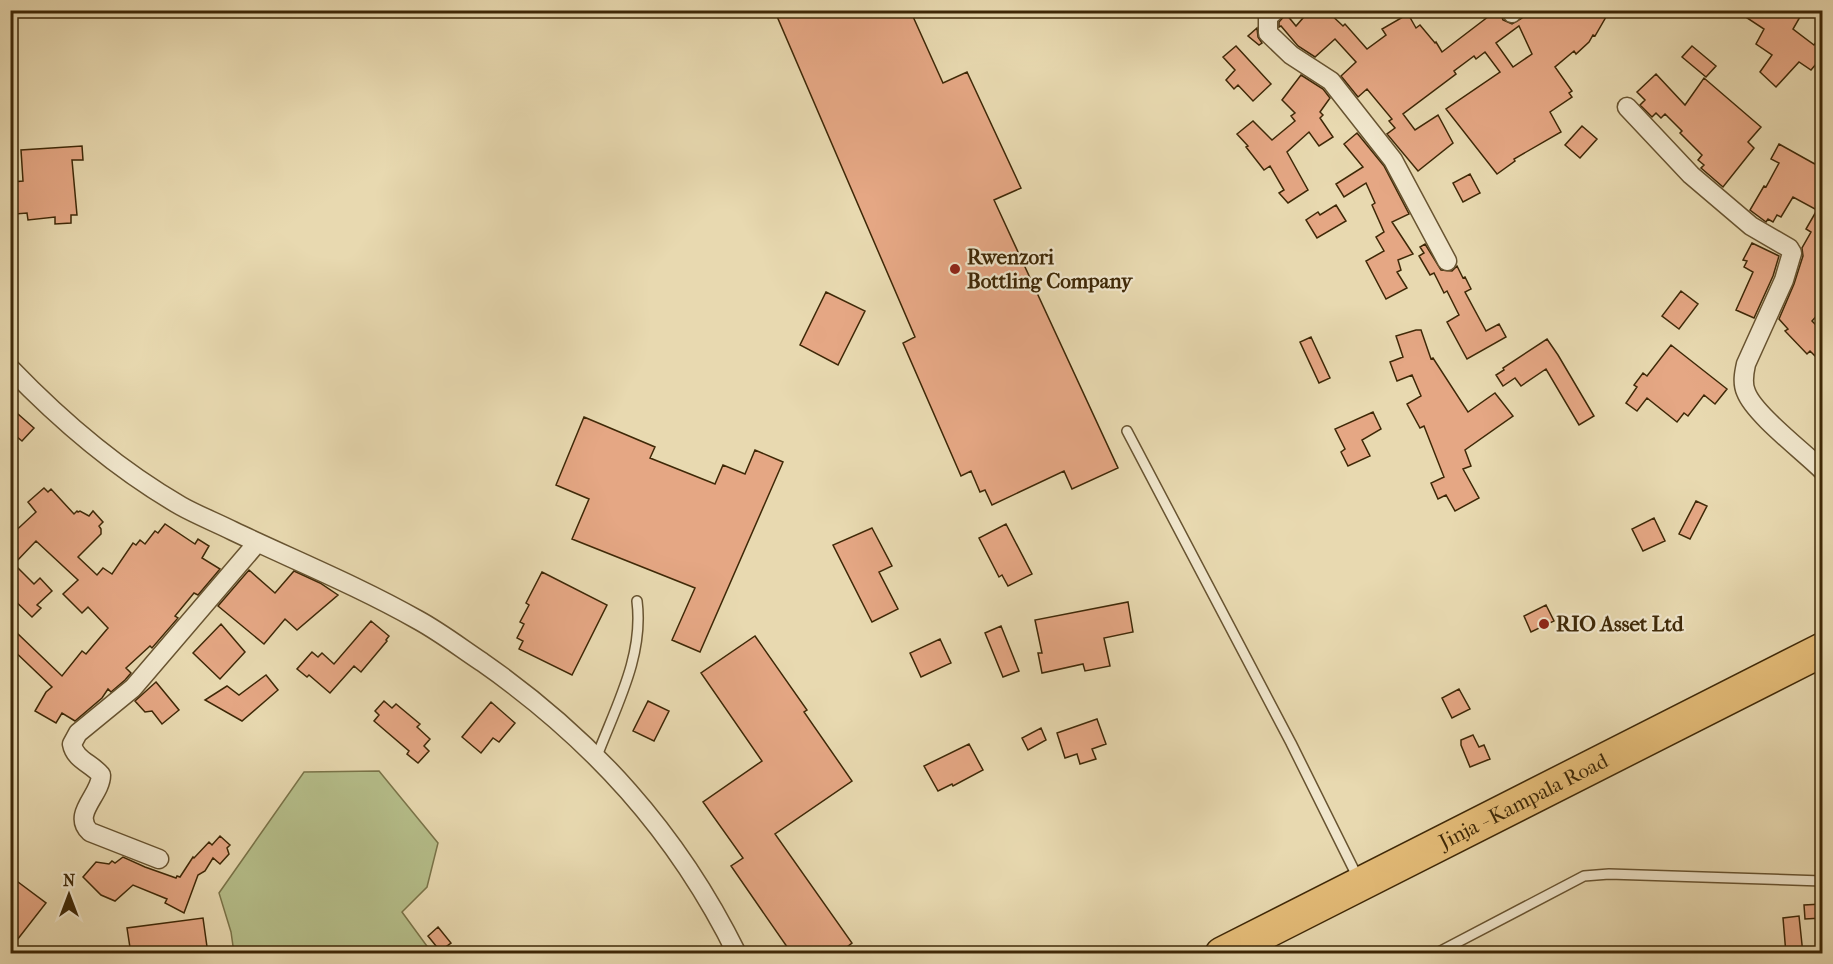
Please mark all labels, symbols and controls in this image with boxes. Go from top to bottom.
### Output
place label: Rwenzori Bottling Company [967,245,1134,293]
marker: Rwenzori Bottling Company [948,262,962,276]
place label: RIO Asset Ltd [1556,612,1684,636]
marker: RIO Asset Ltd [1537,617,1551,631]
street label: Jinja - Kampala Road [1433,748,1612,855]
north arrow [39,865,99,925]
text: N [63,871,76,890]

